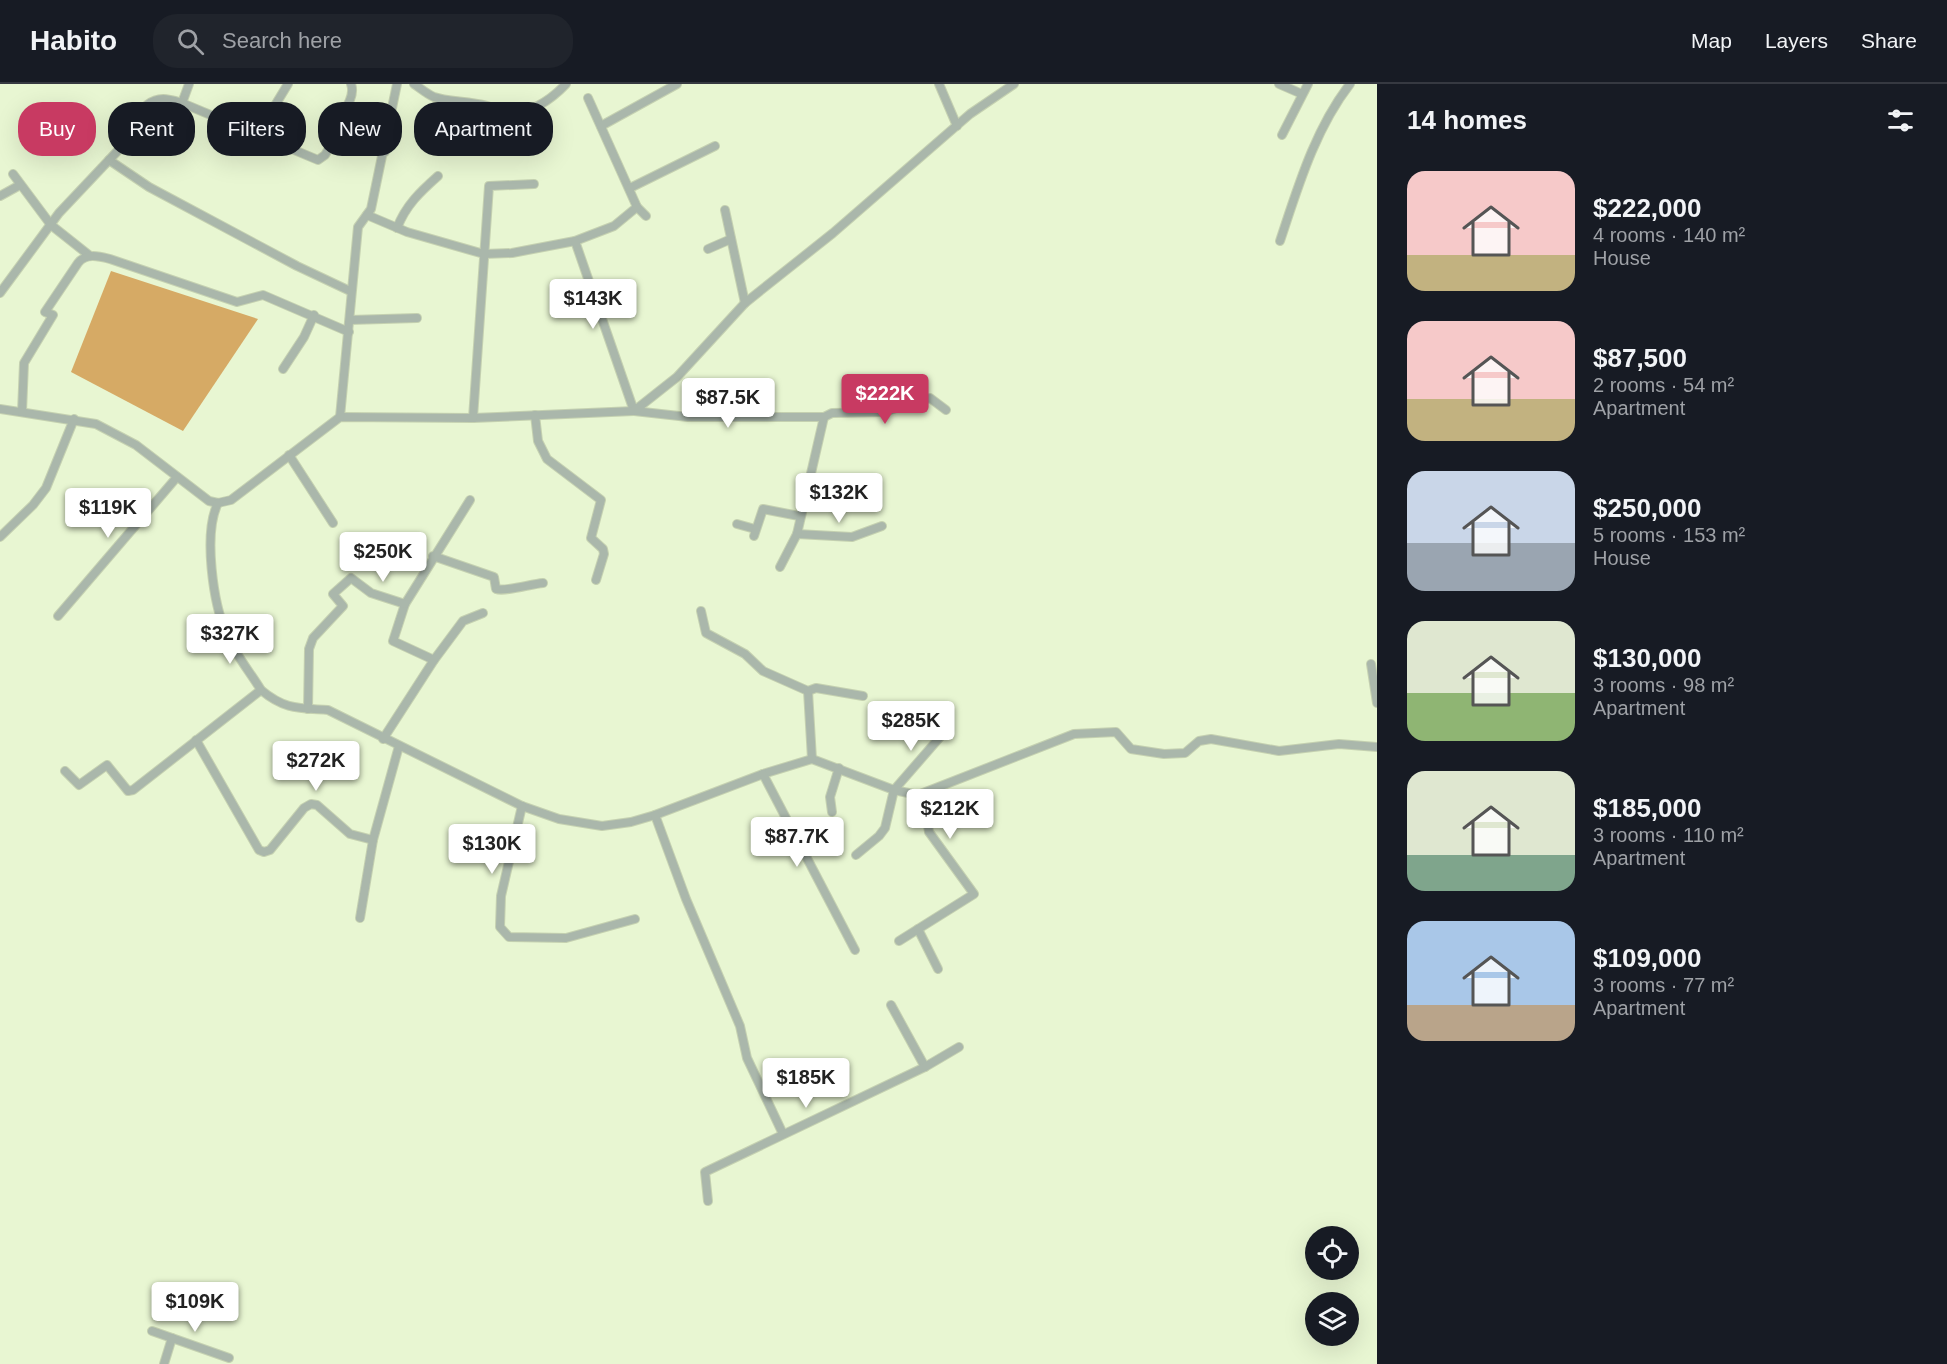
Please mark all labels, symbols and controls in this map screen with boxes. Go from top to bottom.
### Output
search box [153,14,573,68]
text: Habito [30,25,117,56]
icon: search [174,25,207,58]
text: Search here [222,28,342,53]
text: Map [1691,29,1732,52]
text: Layers [1765,29,1828,52]
text: Share [1861,29,1917,52]
chip: Buy [18,102,96,156]
chip: Rent [108,102,195,156]
chip: Filters [207,102,306,156]
chip: New [318,102,402,156]
chip: Apartment [414,102,553,156]
icon: filters [1884,104,1917,137]
text: 14 homes [1407,105,1527,135]
text: $222,000 [1593,193,1701,223]
icon: home [1455,195,1527,267]
text: 4 rooms · 140 m² [1593,224,1745,246]
text: House [1593,247,1651,269]
pin: $143K [551,279,635,330]
text: $143K [564,287,622,309]
text: $87,500 [1593,343,1687,373]
icon: home [1455,345,1527,417]
pin: $222K [843,374,927,425]
text: 2 rooms · 54 m² [1593,374,1734,396]
pin: $87.5K [679,378,777,429]
text: $222K [856,382,914,404]
text: $87.5K [696,386,760,408]
text: Apartment [1593,397,1685,419]
pin: $132K [797,473,881,524]
text: $132K [810,481,868,503]
pin: $119K [66,488,150,539]
text: $250,000 [1593,493,1701,523]
icon: home [1455,495,1527,567]
text: $119K [79,496,137,518]
text: 5 rooms · 153 m² [1593,524,1745,546]
pin: $250K [341,532,425,583]
text: $250K [354,540,412,562]
text: House [1593,547,1651,569]
pin: $327K [188,614,272,665]
text: $327K [201,622,259,644]
text: $130,000 [1593,643,1701,673]
icon: home [1455,645,1527,717]
text: 3 rooms · 98 m² [1593,674,1734,696]
text: Apartment [1593,697,1685,719]
pin: $285K [869,701,953,752]
text: $285K [882,709,940,731]
pin: $272K [274,741,358,792]
text: $272K [287,749,345,771]
pin: $212K [908,789,992,840]
text: $185,000 [1593,793,1701,823]
icon: home [1455,795,1527,867]
text: $212K [921,797,979,819]
pin: $87.7K [748,817,846,868]
pin: $130K [450,824,534,875]
text: 3 rooms · 110 m² [1593,824,1744,846]
text: $87.7K [765,825,829,847]
text: $130K [463,832,521,854]
text: Apartment [1593,847,1685,869]
text: $109,000 [1593,943,1701,973]
icon: home [1455,945,1527,1017]
text: 3 rooms · 77 m² [1593,974,1734,996]
text: Apartment [1593,997,1685,1019]
pin: $185K [764,1058,848,1109]
text: $185K [777,1066,835,1088]
map controls [1305,1226,1359,1346]
button: locate [1305,1226,1359,1280]
pin: $109K [153,1282,237,1333]
text: $109K [166,1290,224,1312]
button: layers [1305,1292,1359,1346]

